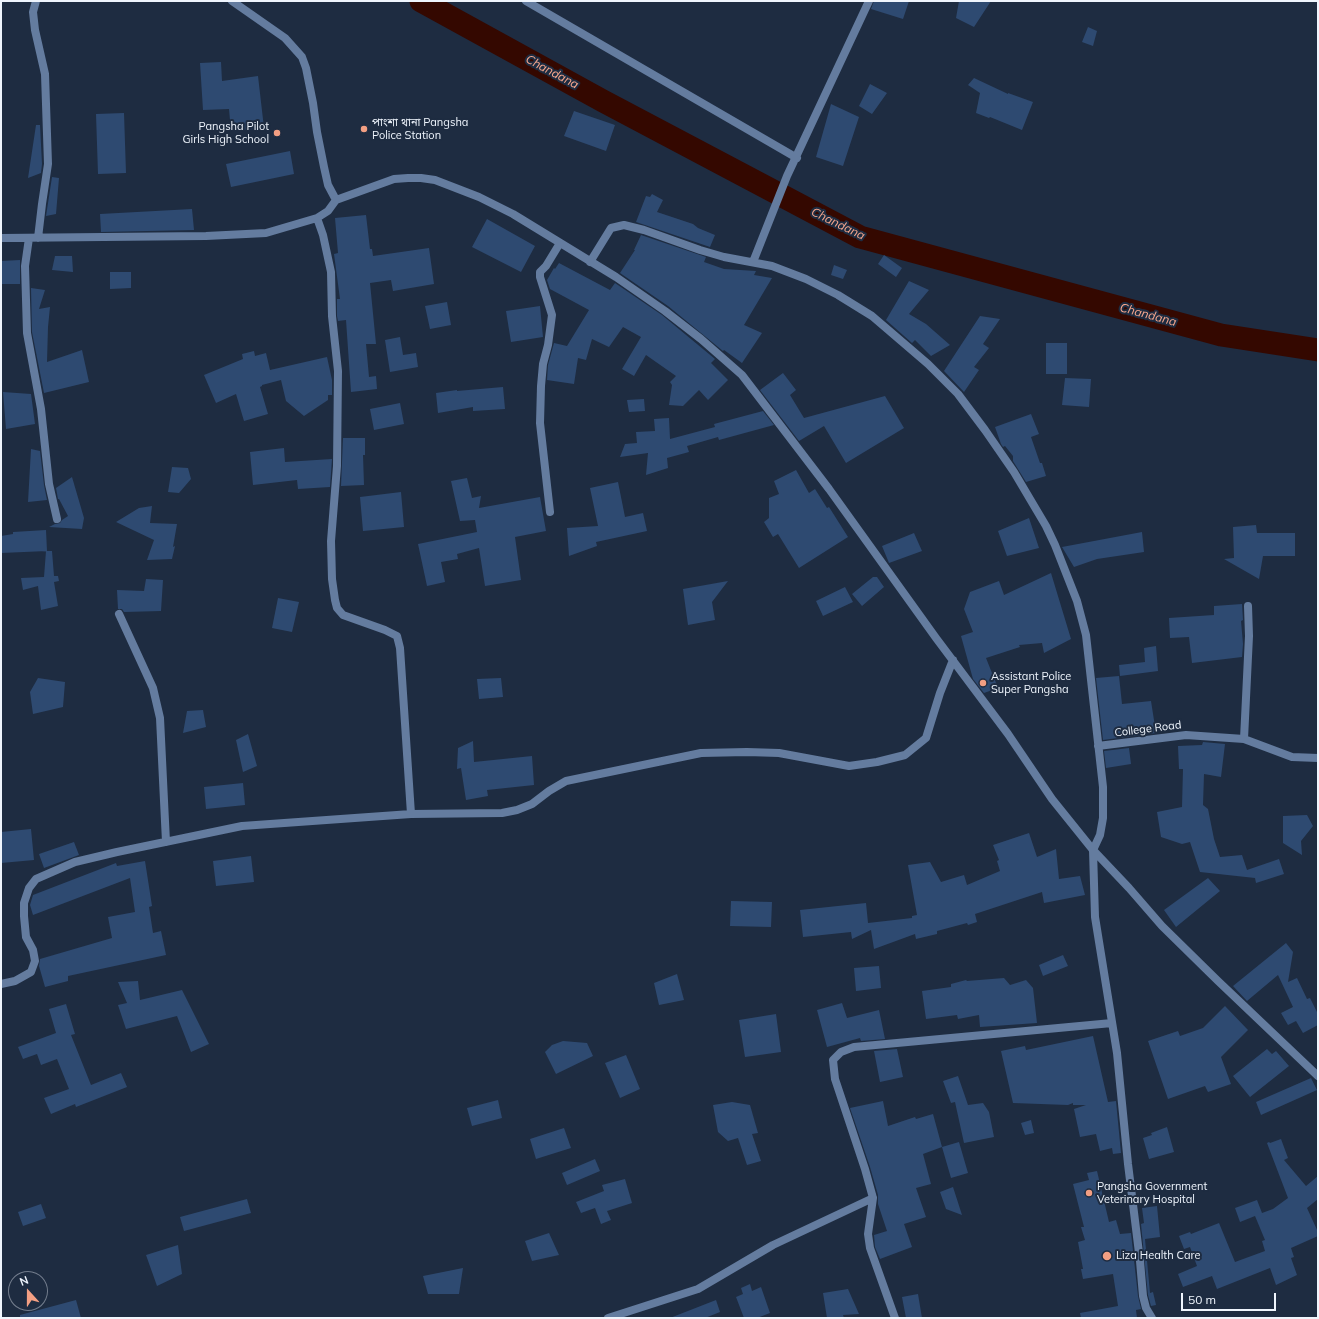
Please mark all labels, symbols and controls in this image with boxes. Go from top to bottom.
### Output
water label: Chandana [523,52,581,92]
place label: পাংশা থানা Pangsha Police Station [372,116,468,142]
place label: Pangsha Pilot Girls High School [182,120,269,146]
marker: পাংশা থানা Pangsha Police Station [359,124,369,134]
marker: Pangsha Pilot Girls High School [272,128,282,138]
water label: Chandana [809,205,867,243]
water label: Chandana [1118,301,1178,329]
place label: Assistant Police Super Pangsha [991,670,1071,696]
marker: Assistant Police Super Pangsha [978,678,988,688]
street label: College Road [1114,718,1182,740]
place label: Pangsha Government Veterinary Hospital [1097,1180,1207,1206]
marker: Pangsha Government Veterinary Hospital [1084,1188,1094,1198]
place label: Liza Health Care [1116,1249,1200,1263]
marker: Liza Health Care [1101,1250,1113,1262]
north arrow [8,1271,48,1311]
text: N [18,1273,30,1289]
scale bar [1183,1285,1278,1311]
text: 50 m [1188,1292,1216,1307]

